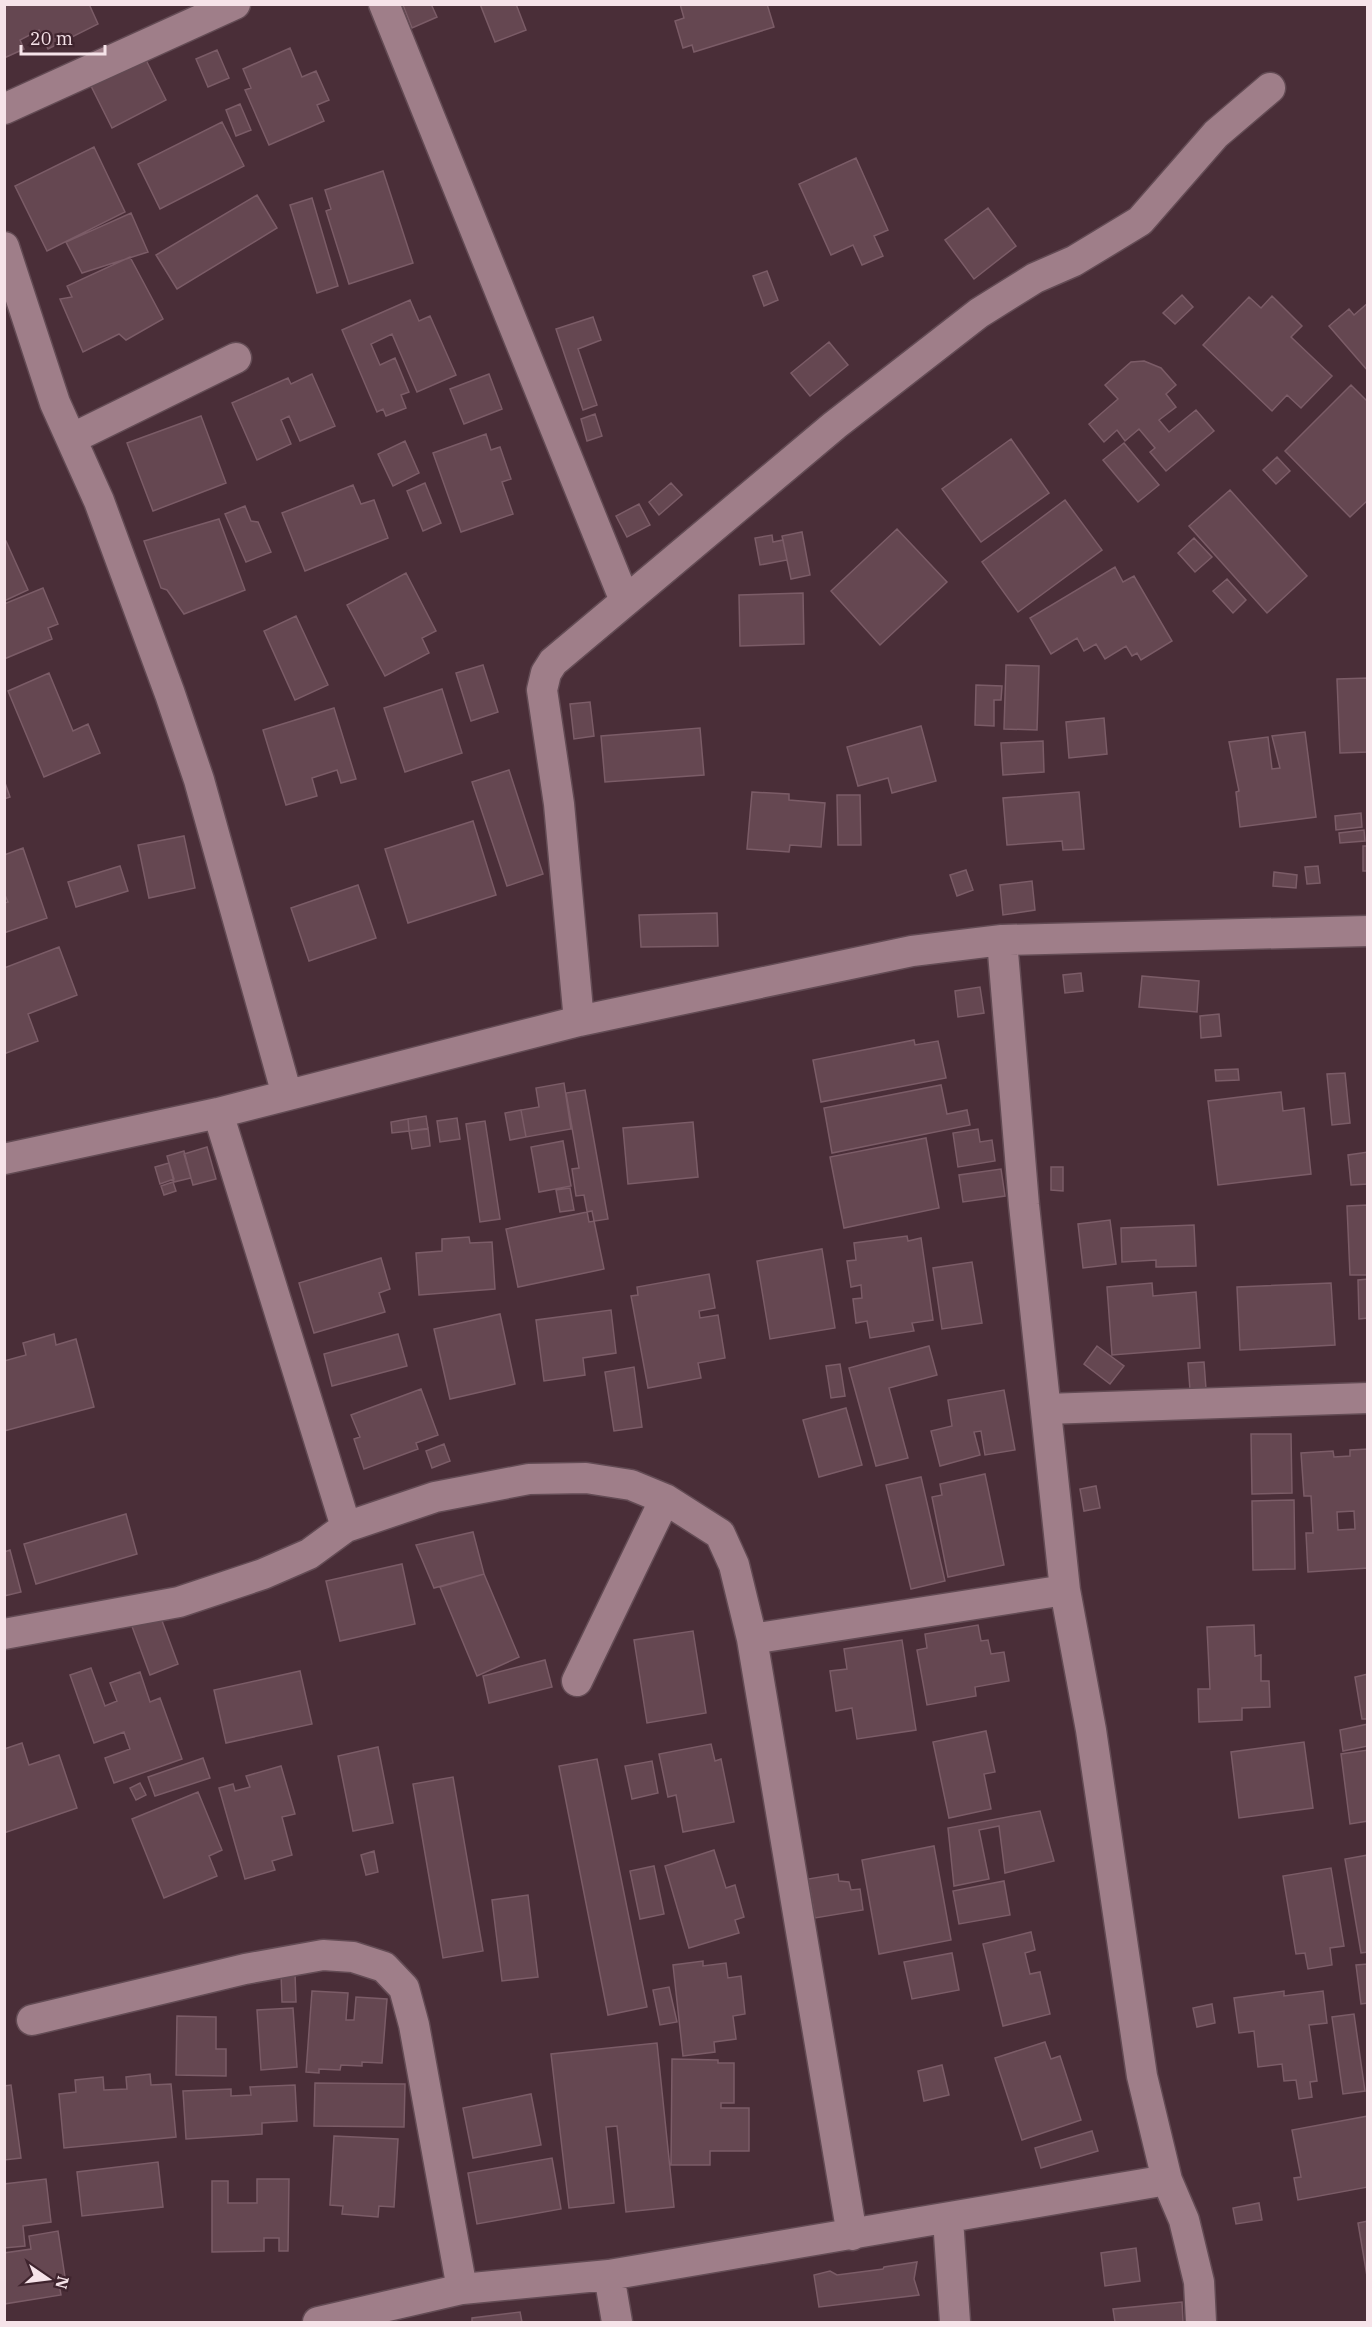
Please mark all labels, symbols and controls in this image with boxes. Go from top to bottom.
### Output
scale bar [21,18,105,56]
text: 20 m [30,27,73,50]
north arrow [18,2249,78,2309]
text: N [51,2274,74,2291]

